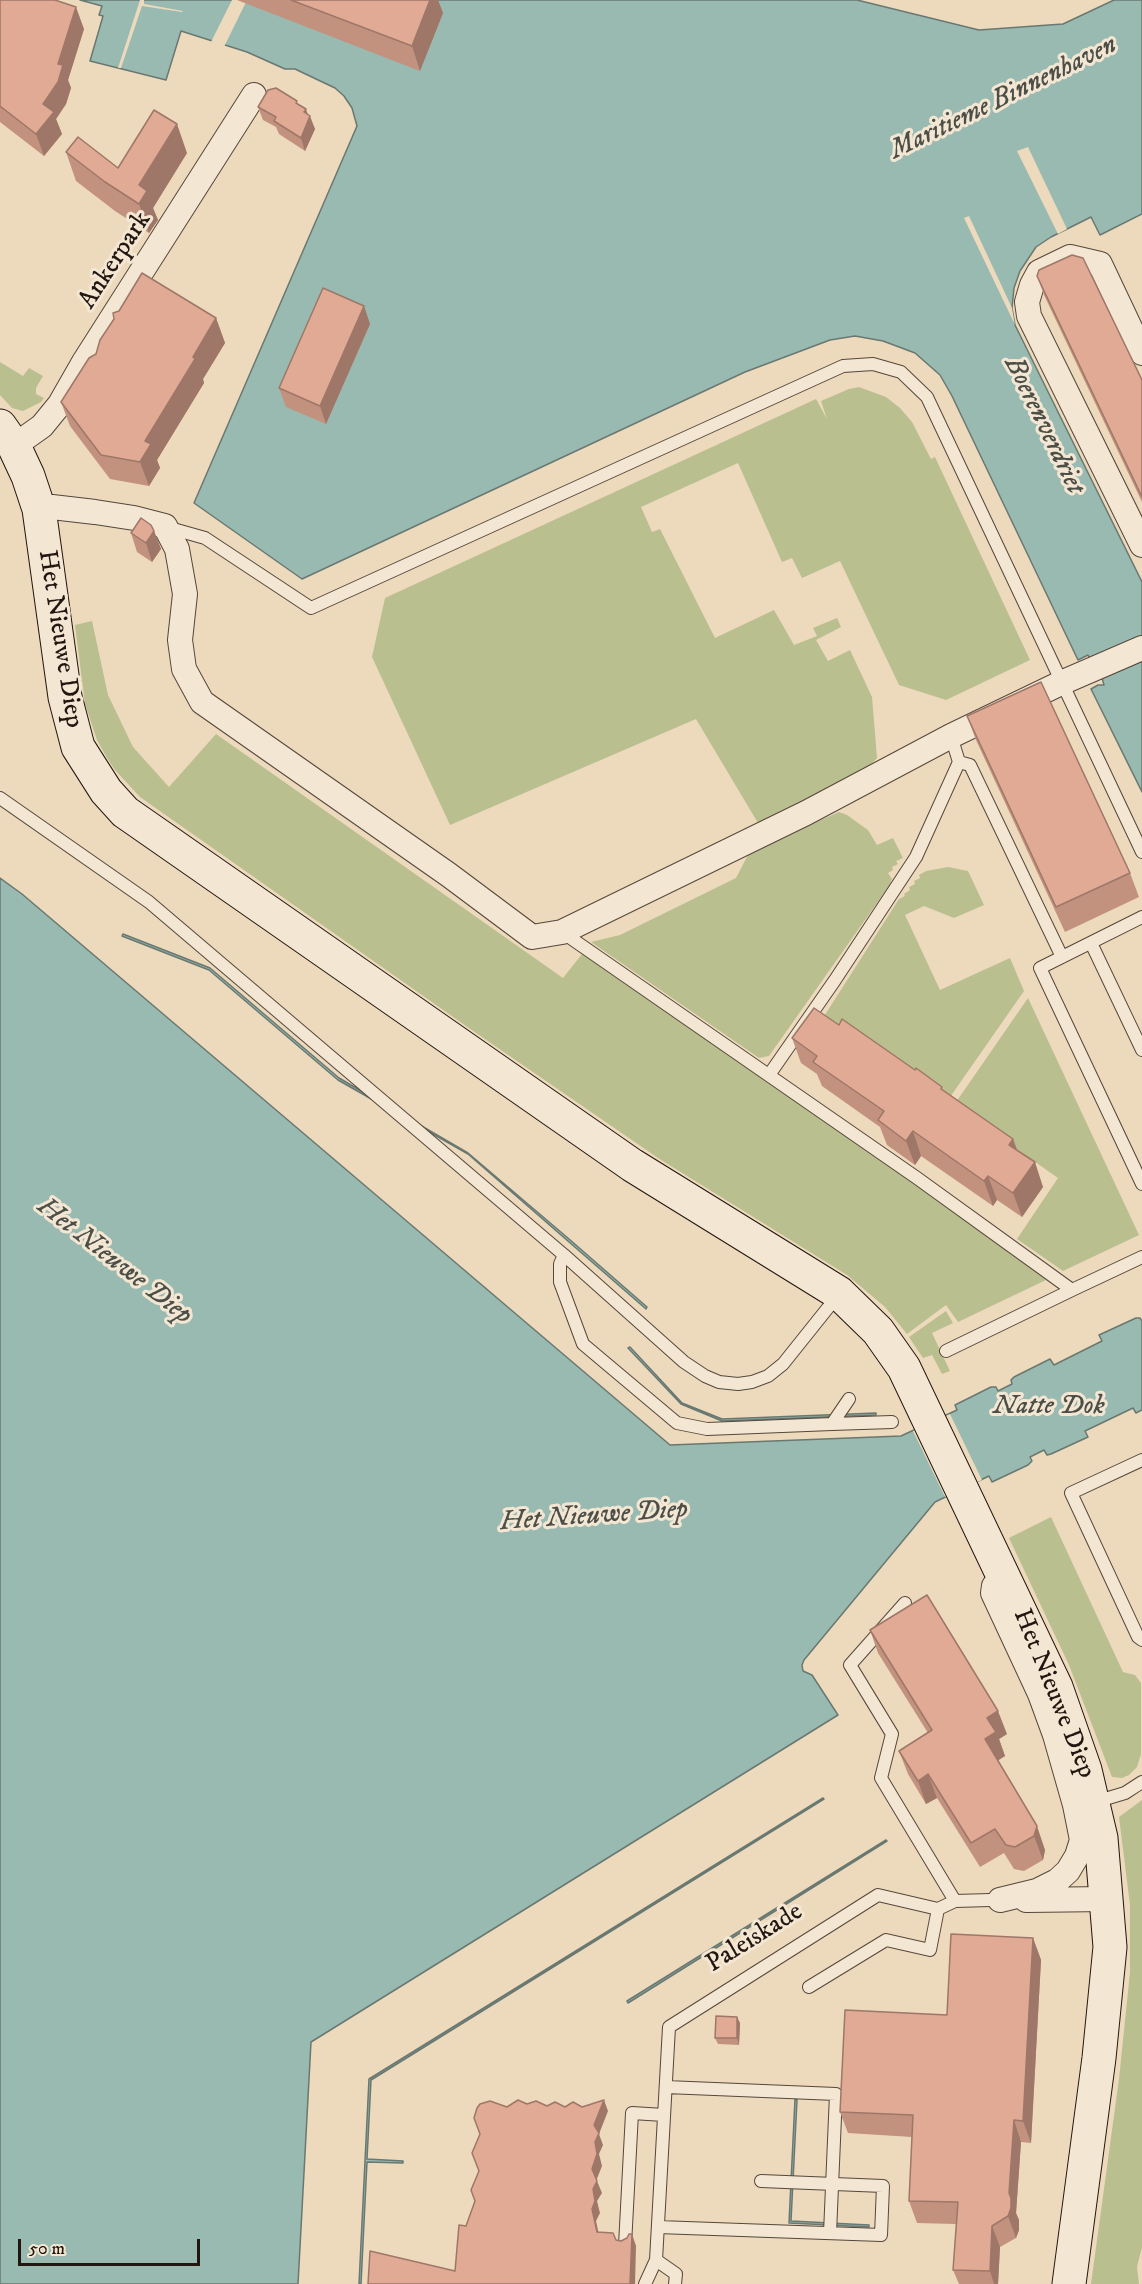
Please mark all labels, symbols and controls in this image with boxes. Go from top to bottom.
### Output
water label: Maritieme Binnenhaven [885,30,1123,168]
street label: Ankerpark [73,206,159,316]
water label: Boerenverdriet [996,352,1090,500]
street label: Het Nieuwe Diep [30,548,88,730]
water label: Het Nieuwe Diep [30,1191,198,1333]
water label: Natte Dok [993,1391,1105,1423]
water label: Het Nieuwe Diep [499,1494,689,1540]
street label: Het Nieuwe Diep [1005,1605,1101,1783]
street label: Paleiskade [701,1897,809,1981]
scale bar [21,2227,202,2265]
text: 50 m [29,2238,65,2260]

